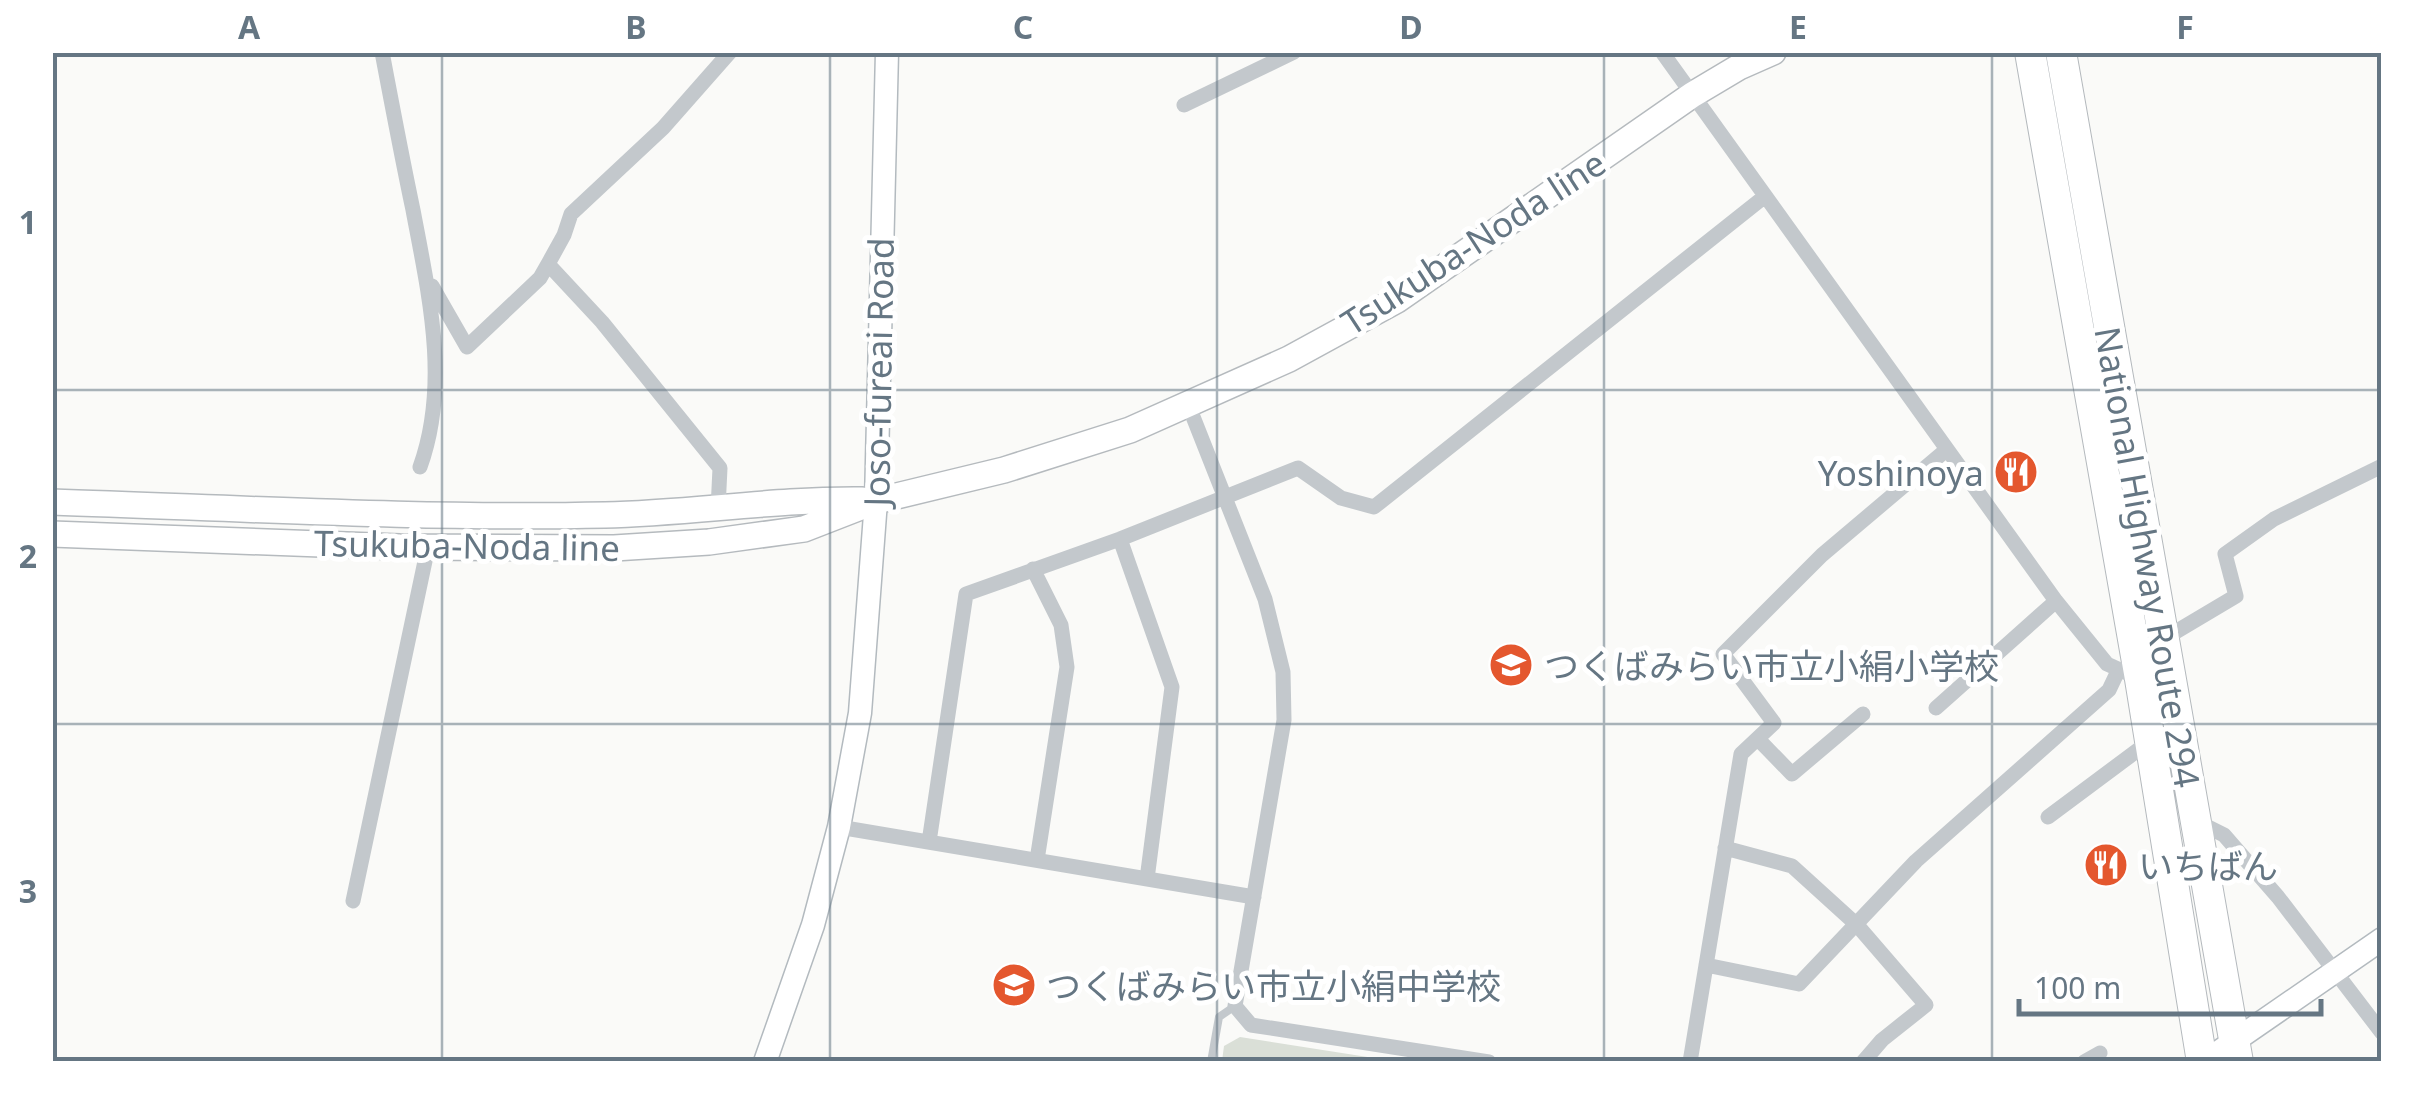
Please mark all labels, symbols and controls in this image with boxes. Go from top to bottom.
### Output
text: A [238,5,261,48]
text: B [625,5,647,48]
text: C [1013,5,1033,48]
text: D [1399,5,1423,48]
text: E [1789,5,1807,48]
text: F [2176,5,2194,48]
street label: Tsukuba-Noda line [1332,139,1614,345]
text: 1 [19,200,37,243]
street label: Joso-fureai Road [852,237,904,510]
street label: National Highway Route 294 [2084,323,2212,791]
place label: Yoshinoya [1818,449,1984,496]
restaurant icon: Yoshinoya [1993,449,2039,495]
street label: Tsukuba-Noda line [314,519,620,571]
text: 2 [19,534,37,577]
school or university icon: つくばみらい市立小絹小学校 [1488,642,1534,688]
place label: つくばみらい市立小絹小学校 [1544,642,1999,689]
restaurant icon: いちばん [2083,842,2129,888]
place label: いちばん [2138,842,2278,889]
text: 3 [19,869,37,912]
scale bar [2019,954,2322,1016]
school or university icon: つくばみらい市立小絹中学校 [991,962,1037,1008]
place label: つくばみらい市立小絹中学校 [1046,962,1501,1009]
text: 100 m [2034,967,2121,1008]

